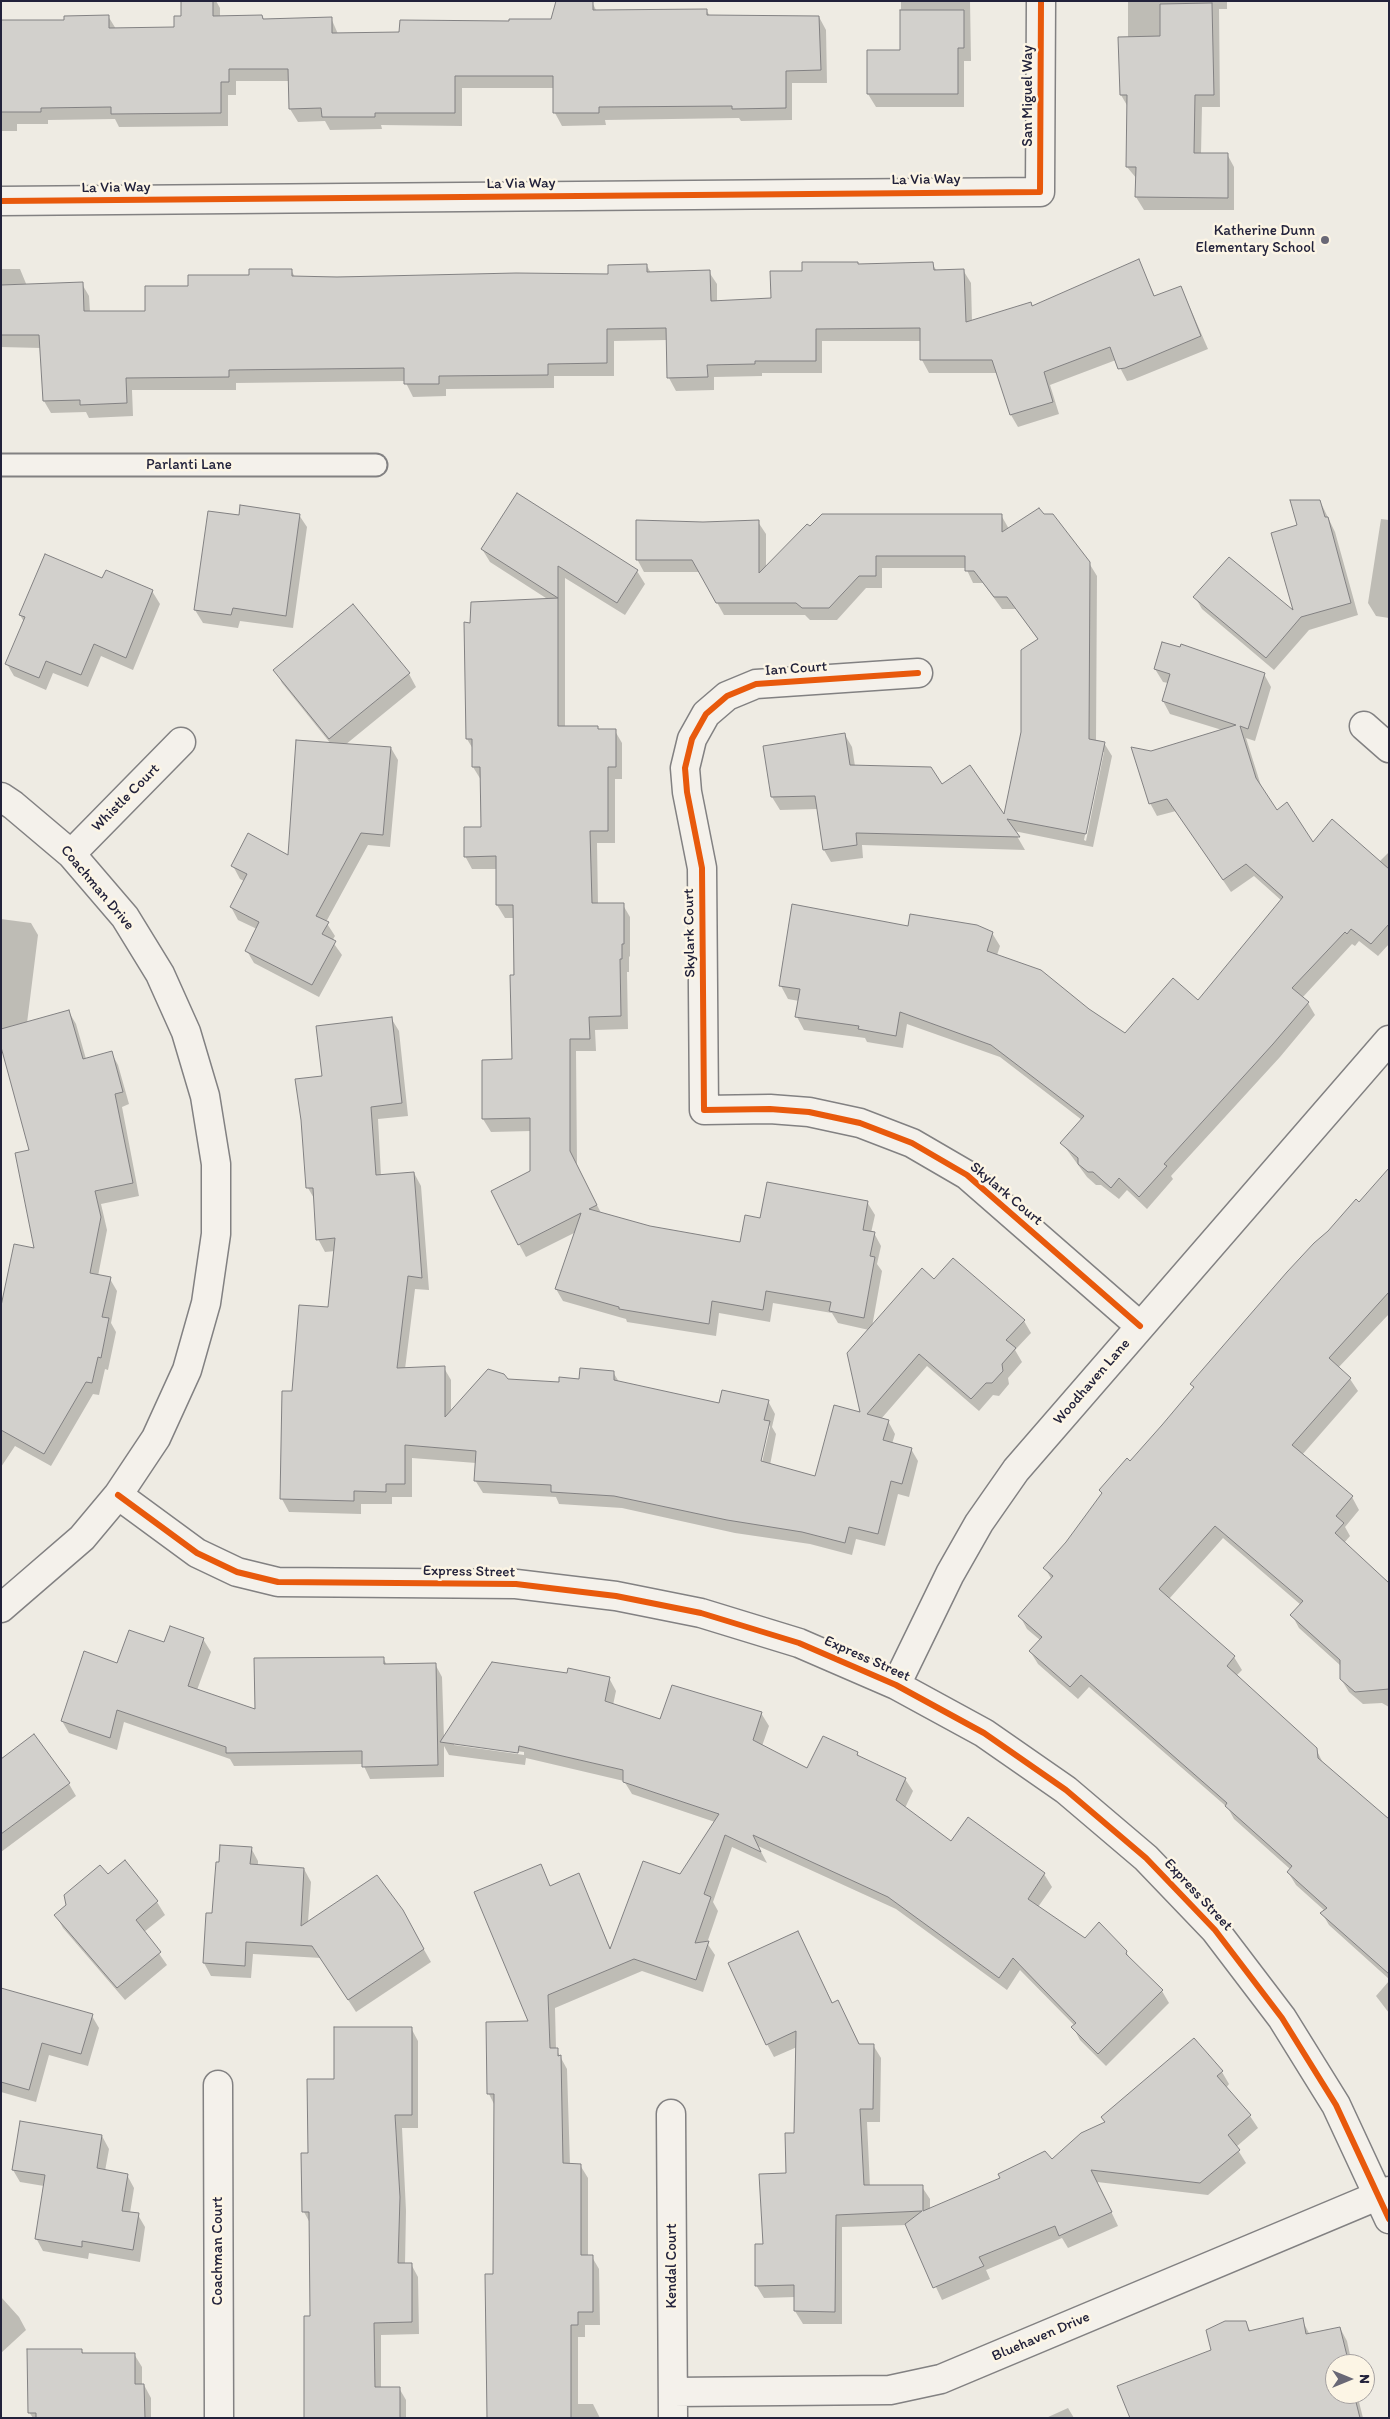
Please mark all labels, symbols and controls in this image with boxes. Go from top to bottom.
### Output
street label: San Miguel Way [1019,45,1037,147]
street label: La Via Way [891,170,961,190]
street label: La Via Way [486,174,556,194]
street label: La Via Way [81,178,151,198]
place label: Katherine Dunn Elementary School [1195,222,1315,257]
marker: Katherine Dunn Elementary School [1319,234,1331,246]
street label: Parlanti Lane [146,456,232,474]
street label: Ian Court [764,658,828,680]
street label: Whistle Court [88,760,164,836]
street label: Coachman Drive [56,842,138,934]
street label: Skylark Court [680,888,700,978]
street label: Skylark Court [966,1158,1046,1230]
street label: Woodhaven Lane [1050,1335,1134,1429]
street label: Express Street [423,1562,515,1582]
street label: Express Street [821,1632,913,1686]
street label: Express Street [1160,1855,1236,1935]
street label: Coachman Court [209,2197,227,2305]
street label: Kendal Court [663,2223,681,2309]
street label: Bluehaven Drive [989,2308,1093,2366]
north arrow [1325,2354,1375,2404]
text: N [1356,2374,1373,2384]

